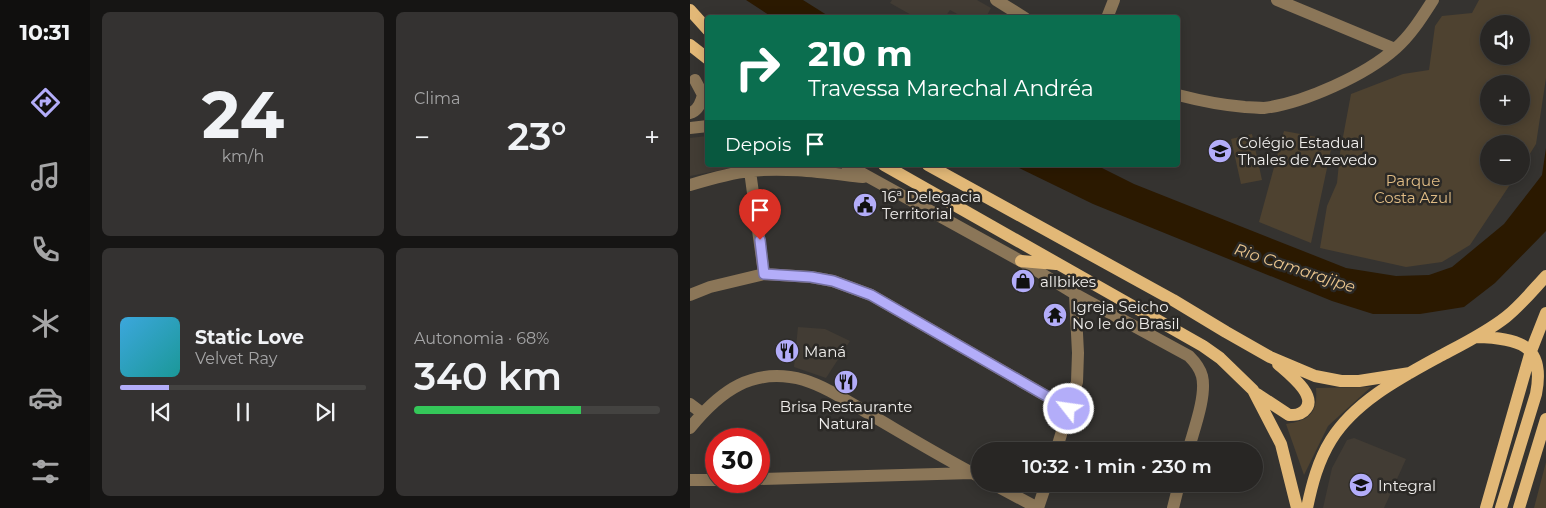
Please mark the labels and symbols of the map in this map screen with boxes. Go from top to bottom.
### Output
place label: Colégio Estadual Thales de Azevedo [1238,133,1377,169]
school or university icon: Colégio Estadual Thales de Azevedo [1207,138,1233,164]
park label: Parque Costa Azul [1374,171,1452,207]
place label: 16ª Delegacia Territorial [882,187,981,223]
pin [739,189,781,240]
public building icon: 16ª Delegacia Territorial [852,192,878,218]
water label: Rio Camarajipe [1232,239,1358,297]
shop icon: allbikes [1010,268,1036,294]
place label: allbikes [1040,272,1096,291]
place label: Igreja Seicho No Ie do Brasil [1072,297,1180,333]
temple icon: Igreja Seicho No Ie do Brasil [1042,302,1068,328]
restaurant icon: Maná [774,338,800,364]
place label: Maná [804,342,846,361]
restaurant icon: Brisa Restaurante Natural [833,369,859,395]
position arrow [1042,382,1094,434]
place label: Brisa Restaurante Natural [780,397,912,433]
speed limit sign: 30 [705,428,770,493]
school or university icon: Integral [1348,472,1374,498]
place label: Integral [1378,476,1436,495]

